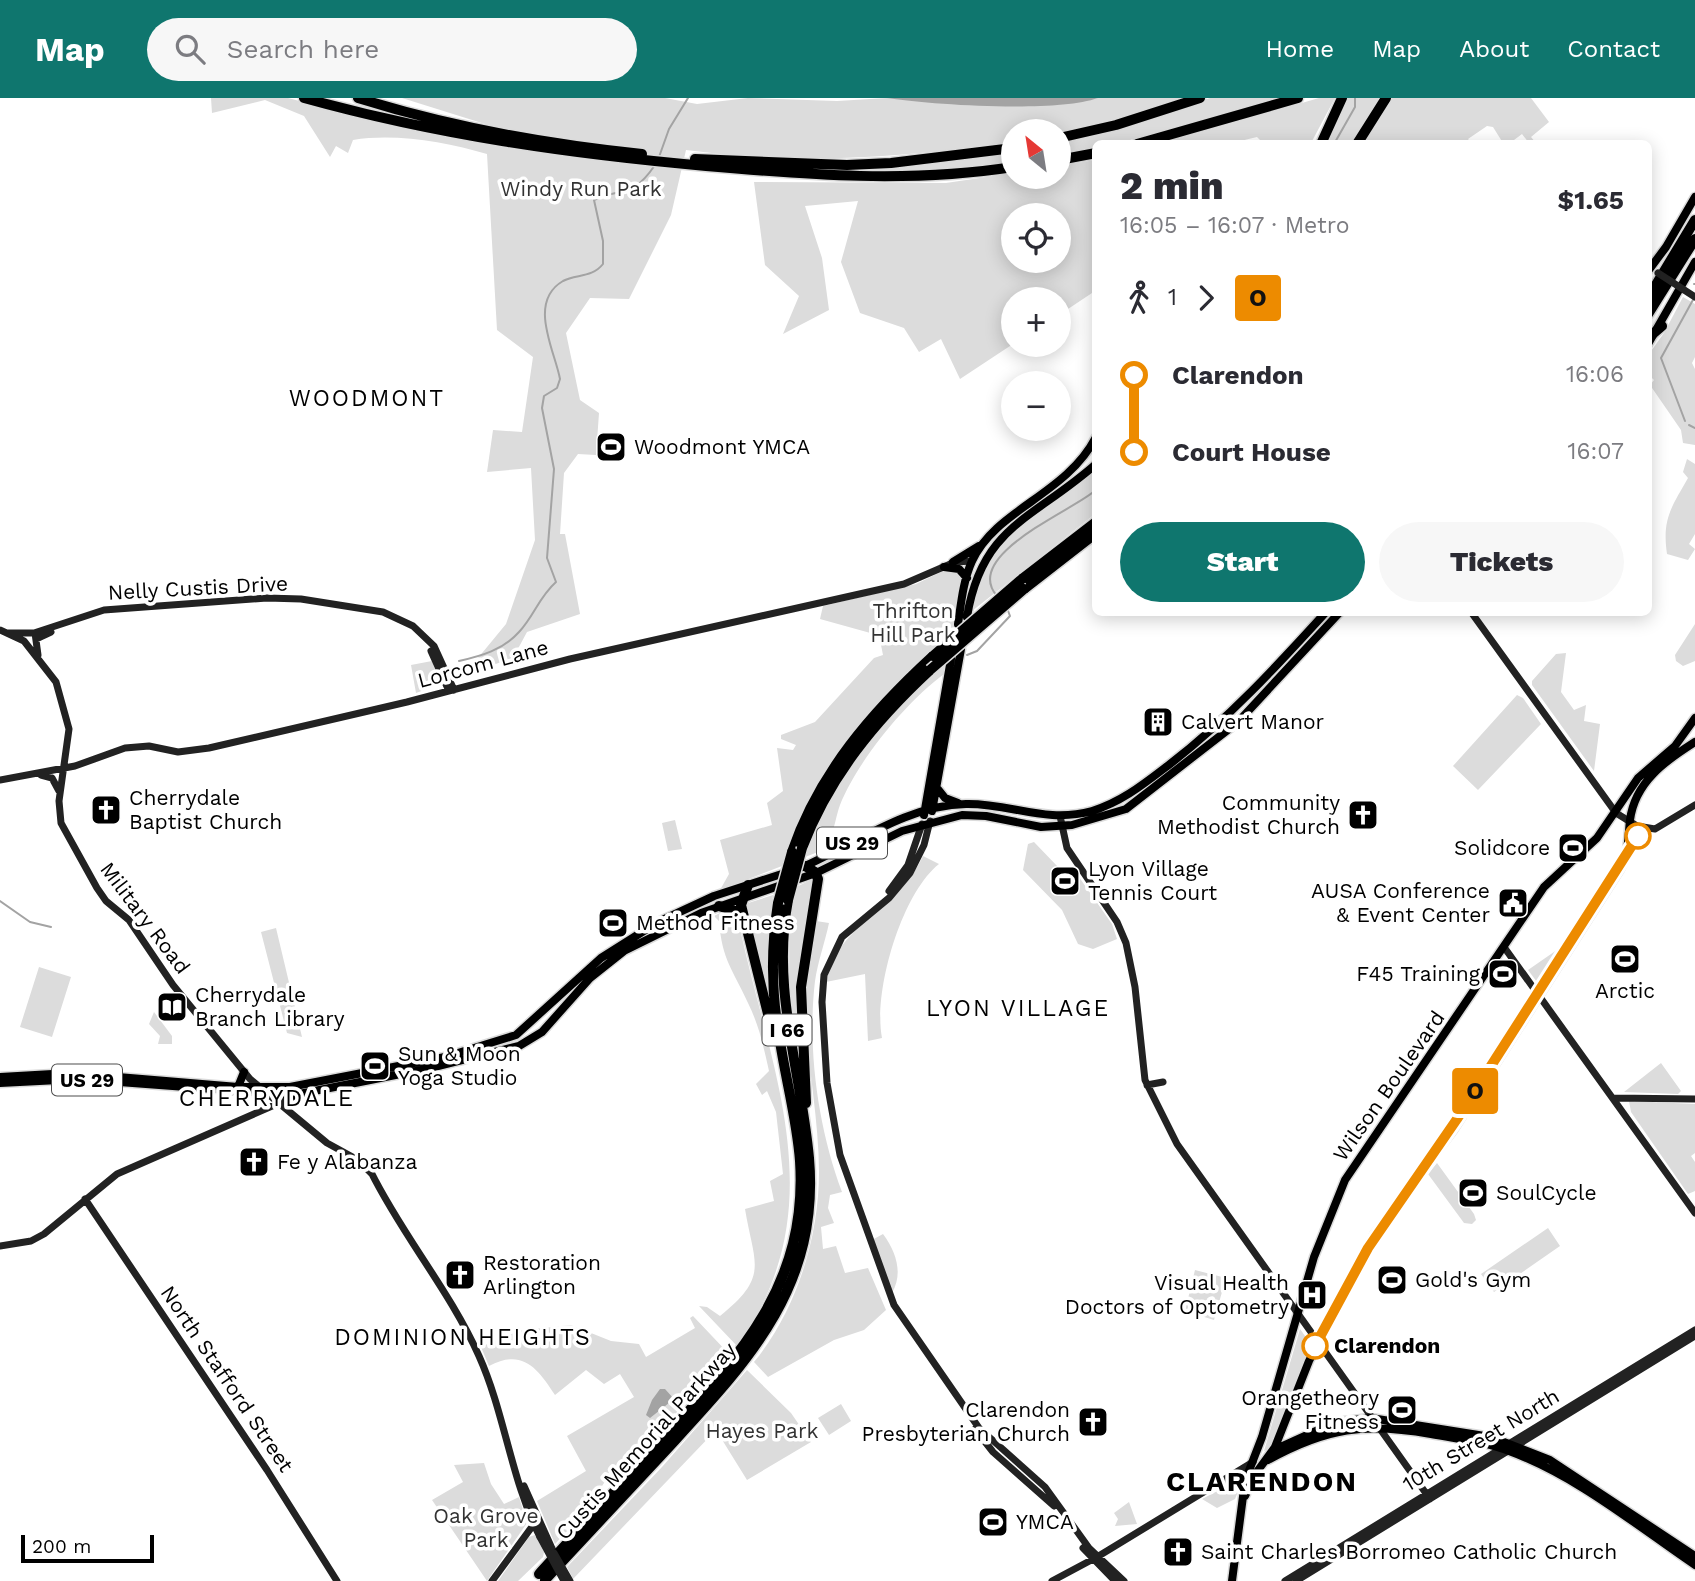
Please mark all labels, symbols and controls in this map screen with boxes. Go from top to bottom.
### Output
search box [147,18,637,81]
text: Map [35,30,105,69]
icon: search [171,30,209,68]
text: Search here [227,34,379,64]
text: Home [1266,35,1334,63]
text: Map [1372,35,1421,63]
text: About [1459,35,1529,63]
text: Contact [1567,35,1660,63]
north arrow [1001,119,1071,189]
map controls [1001,119,1071,441]
text: 2 min [1120,164,1224,208]
park label: Windy Run Park [500,176,662,201]
text: $1.65 [1558,185,1624,215]
button: locate [1001,203,1071,273]
text: 16:05 – 16:07 · Metro [1120,212,1350,239]
icon: walk [1120,279,1158,317]
icon: forward [1187,279,1225,317]
text: 1 [1168,284,1177,311]
text: O [1249,284,1267,312]
button: + [1001,287,1071,357]
text: Clarendon [1172,360,1304,390]
text: 16:06 [1566,361,1624,388]
button: − [1001,371,1071,441]
district label: WOODMONT [289,385,445,412]
sports icon: Woodmont YMCA [594,430,628,464]
place label: Woodmont YMCA [634,434,810,459]
text: Court House [1172,437,1331,467]
text: 16:07 [1567,438,1624,465]
button: Start [1120,522,1365,602]
button: Tickets [1379,522,1624,602]
street label: Nelly Custis Drive [107,570,289,605]
park label: Thrifton Hill Park [870,598,956,647]
street label: Lorcom Lane [415,634,551,693]
building icon: Calvert Manor [1141,705,1175,739]
place label: Calvert Manor [1181,709,1325,734]
place label: Cherrydale Baptist Church [129,785,282,834]
place label: Community Methodist Church [1157,790,1340,839]
church icon: Cherrydale Baptist Church [89,793,123,827]
church icon: Community Methodist Church [1346,798,1380,832]
unlabelled marker [1625,823,1651,849]
road number: US 29 [817,828,887,858]
sports icon: Solidcore [1556,831,1590,865]
place label: Solidcore [1454,835,1550,860]
place label: Lyon Village Tennis Court [1088,856,1217,905]
street label: Military Road [95,857,196,979]
sports icon: Lyon Village Tennis Court [1048,864,1082,898]
place label: AUSA Conference & Event Center [1311,878,1490,927]
public building icon: AUSA Conference & Event Center [1496,886,1530,920]
sports icon: Method Fitness [596,906,630,940]
place label: Method Fitness [636,910,795,935]
sports icon: Arctic [1608,942,1642,976]
sports icon: F45 Training [1486,957,1520,991]
place label: F45 Training [1356,961,1481,986]
place label: Arctic [1595,978,1655,1003]
place label: Cherrydale Branch Library [195,982,345,1031]
library icon: Cherrydale Branch Library [155,990,189,1024]
district label: LYON VILLAGE [926,995,1110,1022]
street label: Wilson Boulevard [1327,1006,1450,1166]
road number: I 66 [762,1014,812,1046]
place label: Sun & Moon Yoga Studio [398,1041,521,1090]
sports icon: Sun & Moon Yoga Studio [358,1049,392,1083]
road number: US 29 [52,1064,122,1096]
line badge: O [1452,1068,1498,1114]
text: O [1466,1077,1484,1105]
district label: CHERRYDALE [179,1084,355,1112]
church icon: Fe y Alabanza [237,1145,271,1179]
place label: Fe y Alabanza [277,1149,417,1174]
sports icon: SoulCycle [1456,1176,1490,1210]
place label: SoulCycle [1496,1180,1597,1205]
place label: Restoration Arlington [483,1250,601,1299]
church icon: Restoration Arlington [443,1258,477,1292]
sports icon: Gold's Gym [1375,1263,1409,1297]
place label: Gold's Gym [1415,1267,1531,1292]
place label: Visual Health Doctors of Optometry [1065,1270,1289,1319]
hospital icon: Visual Health Doctors of Optometry [1295,1278,1329,1312]
street label: North Stafford Street [156,1281,299,1477]
district label: DOMINION HEIGHTS [334,1324,592,1351]
marker: Clarendon [1302,1333,1328,1359]
place label: Clarendon [1334,1333,1440,1358]
street label: Custis Memorial Parkway [550,1337,741,1545]
street label: 10th Street North [1398,1383,1564,1496]
place label: Orangetheory Fitness [1241,1385,1379,1434]
sports icon: Orangetheory Fitness [1385,1393,1419,1427]
place label: Clarendon Presbyterian Church [862,1397,1070,1446]
church icon: Clarendon Presbyterian Church [1076,1405,1110,1439]
park label: Hayes Park [706,1418,819,1443]
district label: CLARENDON [1166,1465,1358,1498]
park label: Oak Grove Park [433,1503,539,1552]
sports icon: YMCA [976,1505,1010,1539]
place label: YMCA [1016,1509,1074,1534]
scale bar [21,1532,154,1564]
text: 200 m [32,1535,91,1558]
church icon: Saint Charles Borromeo Catholic Church [1161,1535,1195,1569]
place label: Saint Charles Borromeo Catholic Church [1201,1539,1617,1564]

